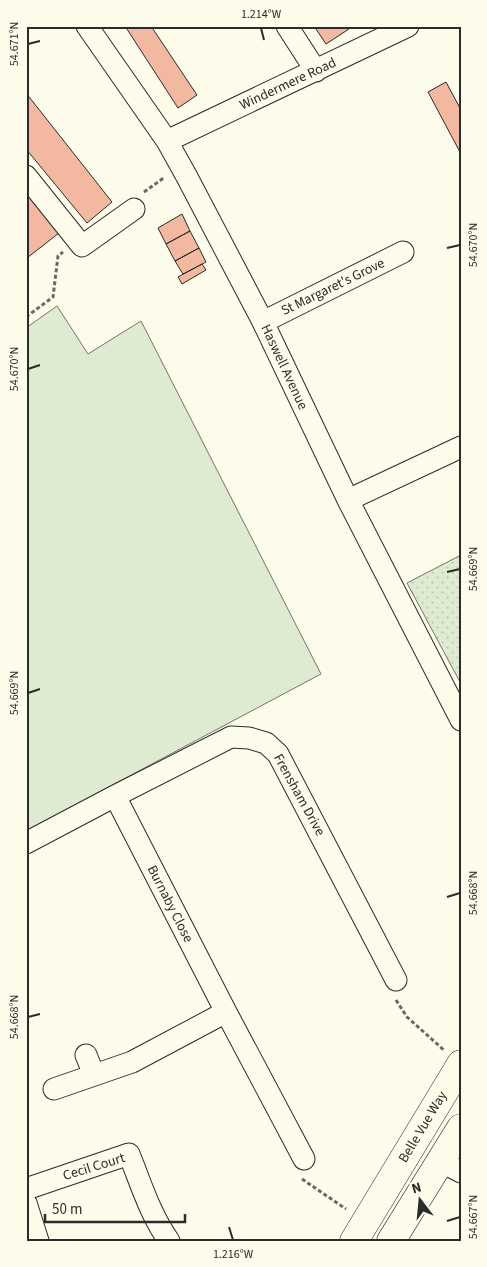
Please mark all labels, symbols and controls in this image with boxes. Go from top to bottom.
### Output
text: 1.214°W [241,6,282,23]
text: 54.671°N [6,22,23,66]
street label: Windermere Road [236,53,340,115]
text: 54.670°N [465,223,482,267]
street label: St Margaret's Grove [278,253,388,321]
street label: Haswell Avenue [255,321,313,413]
text: 54.670°N [6,347,23,391]
text: 54.669°N [465,547,482,591]
text: 54.669°N [6,671,23,715]
street label: Frensham Drive [268,750,330,840]
street label: Burnaby Close [142,862,198,946]
text: 54.668°N [465,871,482,915]
text: 54.668°N [6,995,23,1039]
street label: Belle Vue Way [394,1087,453,1167]
street label: Cecil Court [61,1148,128,1186]
north arrow [394,1174,444,1224]
text: N [409,1178,424,1199]
scale bar [45,1192,185,1224]
text: 54.667°N [465,1195,482,1239]
text: 50 m [52,1199,82,1220]
text: 1.216°W [213,1246,254,1263]

